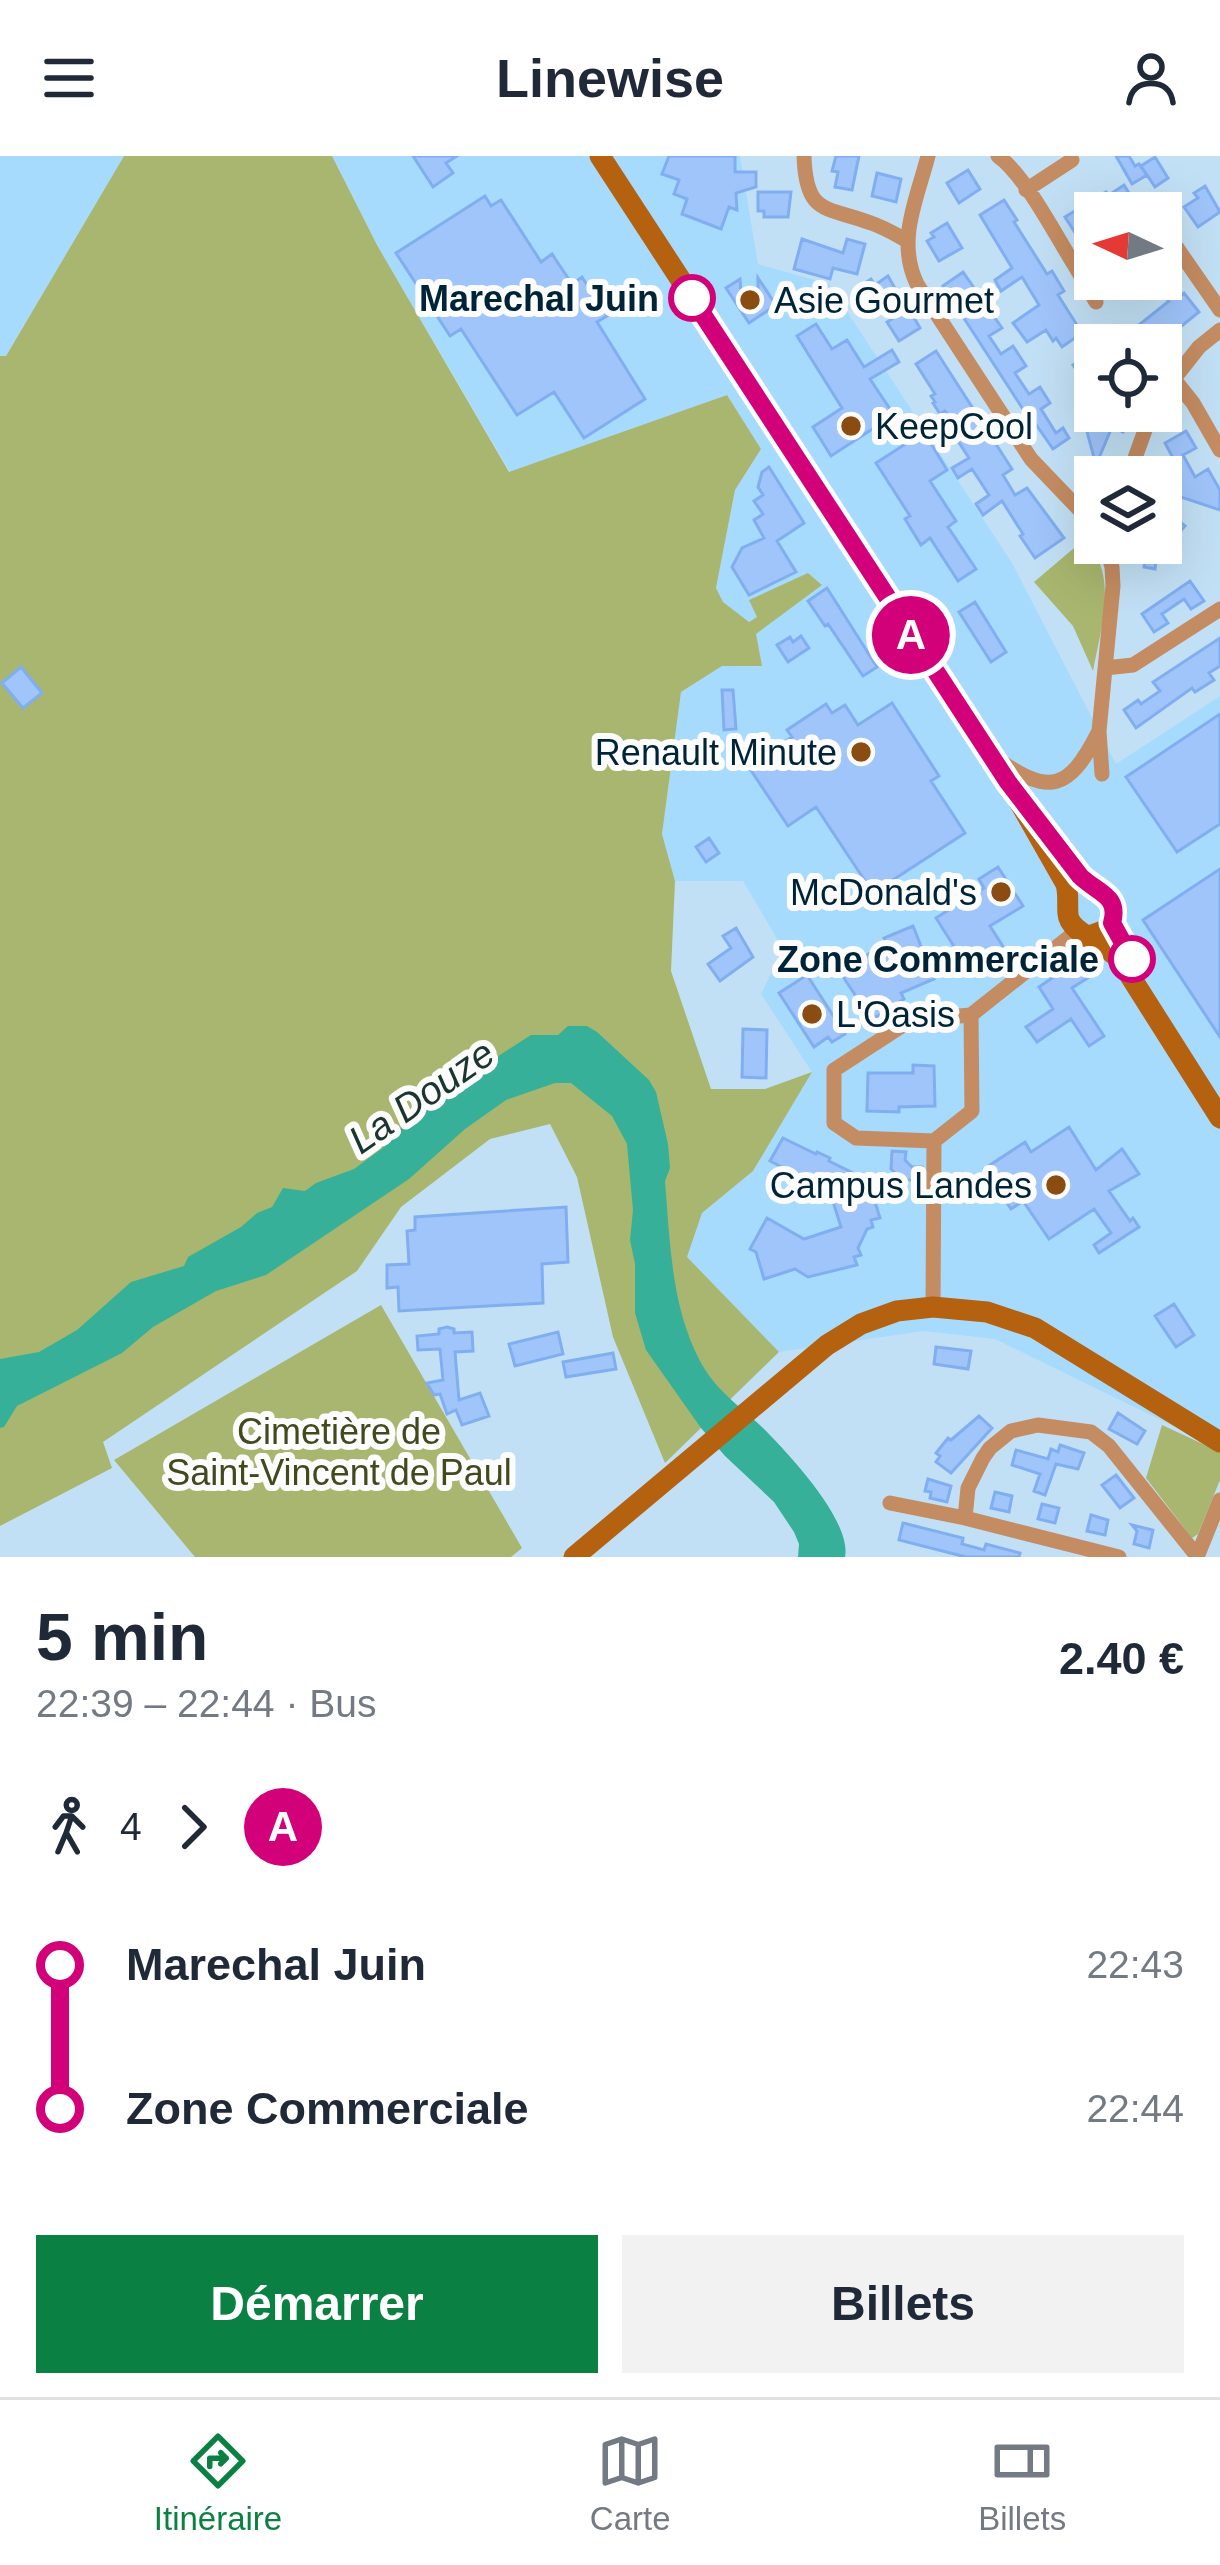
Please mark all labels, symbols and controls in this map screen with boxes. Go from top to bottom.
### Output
icon: menu [36,45,102,111]
icon: person [1118,45,1184,111]
text: Linewise [496,48,724,108]
north arrow [1074,192,1182,300]
map controls [1074,192,1182,564]
marker: Marechal Juin [670,276,714,320]
place label: Marechal Juin [419,278,659,319]
place label: Asie Gourmet [774,280,994,321]
marker: Asie Gourmet [737,287,763,313]
button: locate [1074,324,1182,432]
place label: KeepCool [875,406,1033,447]
marker: KeepCool [838,413,864,439]
button: layers [1074,456,1182,564]
line badge: A [872,596,950,674]
text: A [896,611,926,658]
place label: Renault Minute [595,732,837,773]
marker: Renault Minute [848,739,874,765]
place label: McDonald's [790,872,977,913]
marker: McDonald's [988,879,1014,905]
marker: Zone Commerciale [1110,937,1154,981]
place label: Zone Commerciale [777,939,1099,980]
place label: L'Oasis [836,994,955,1035]
marker: L'Oasis [799,1001,825,1027]
water label: La Douze [341,1031,502,1162]
place label: Campus Landes [770,1165,1032,1206]
marker: Campus Landes [1043,1172,1069,1198]
park label: Cimetière de Saint-Vincent de Paul [166,1411,512,1493]
text: 5 min [36,1600,208,1674]
text: 2.40 € [1059,1633,1184,1684]
text: 22:39 – 22:44 · Bus [36,1682,376,1725]
icon: walk [36,1794,102,1860]
icon: forward [160,1794,226,1860]
text: A [268,1803,298,1850]
text: 4 [120,1805,142,1848]
text: Marechal Juin [126,1939,426,1990]
text: 22:43 [1086,1943,1184,1986]
text: Zone Commerciale [126,2083,529,2134]
text: 22:44 [1086,2087,1184,2130]
button: Démarrer [36,2235,598,2373]
button: Billets [622,2235,1184,2373]
tab: Itinéraire [154,2428,282,2538]
tab: Carte [590,2428,671,2538]
tab: Billets [978,2428,1066,2538]

